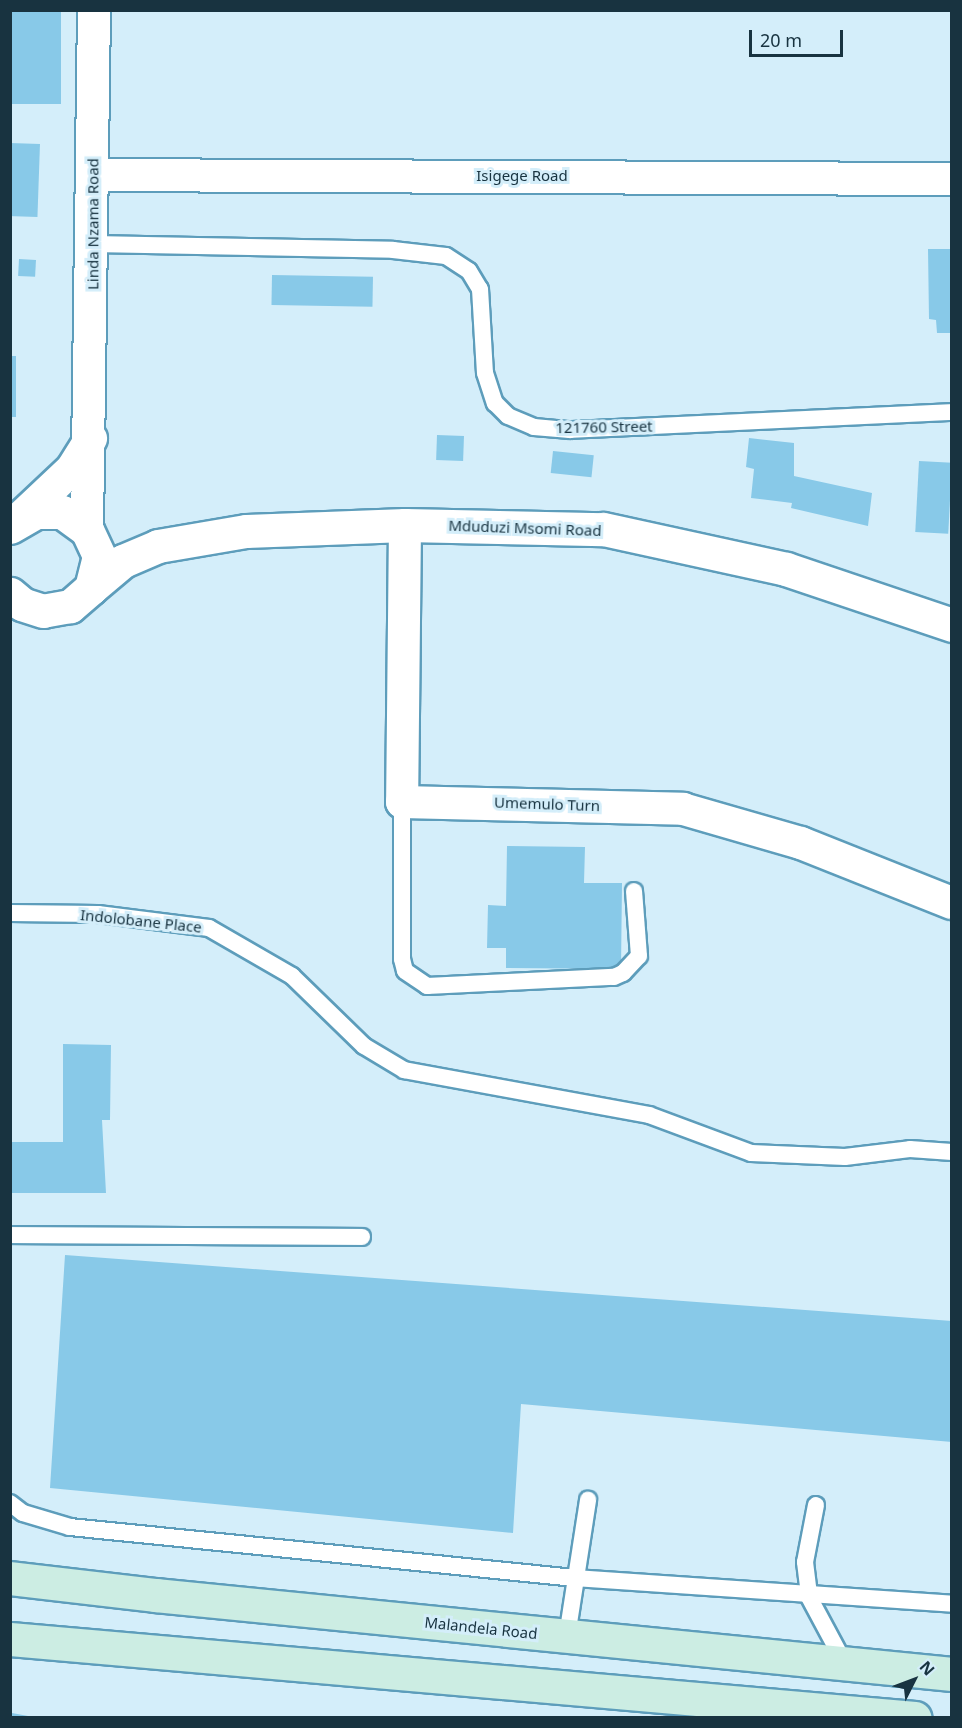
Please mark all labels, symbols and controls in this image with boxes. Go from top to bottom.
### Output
scale bar [752,18,846,56]
text: 20 m [760,28,802,52]
street label: Linda Nzama Road [84,158,102,290]
street label: Isigege Road [476,167,568,185]
street label: 121760 Street [555,417,653,437]
street label: Mduduzi Msomi Road [448,516,602,540]
street label: Umemulo Turn [494,793,600,815]
street label: Indolobane Place [79,906,203,936]
street label: Malandela Road [424,1613,538,1643]
north arrow [884,1650,944,1710]
text: N [915,1656,940,1680]

